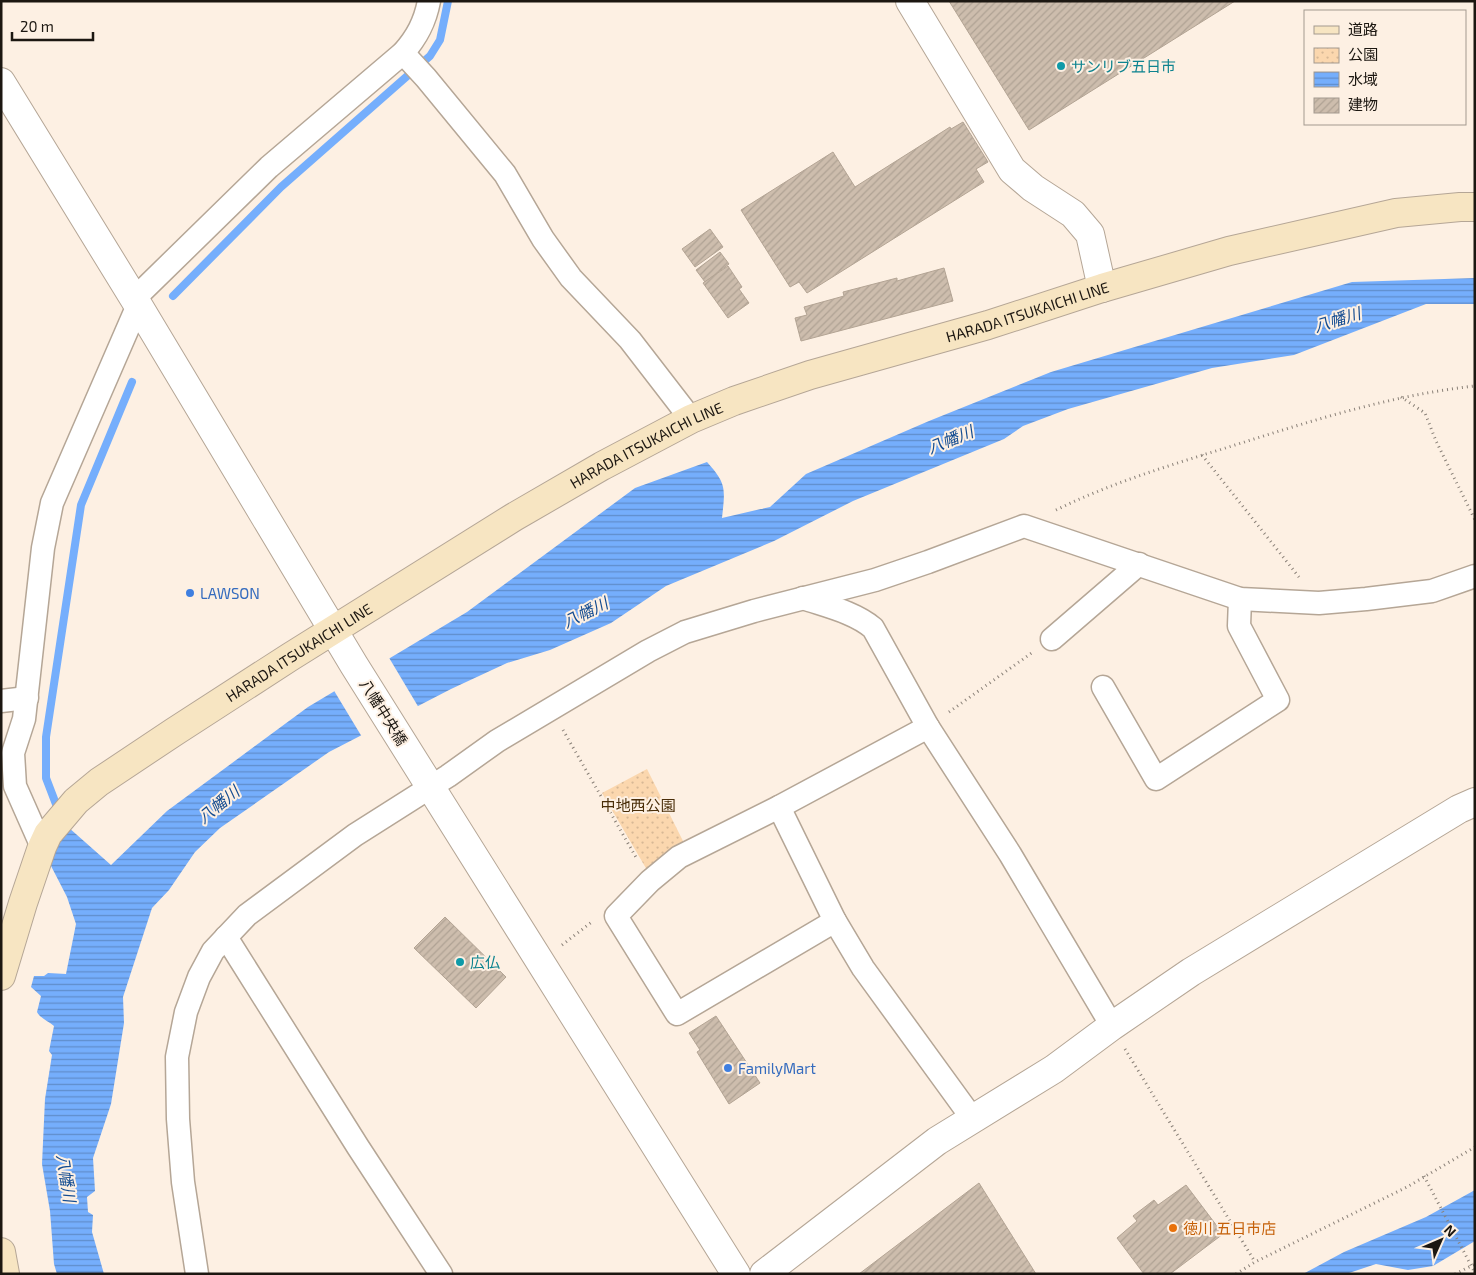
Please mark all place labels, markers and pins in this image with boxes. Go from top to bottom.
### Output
place label: サンリブ五日市 [1071,57,1176,75]
marker: サンリブ五日市 [1055,60,1067,72]
place label: LAWSON [200,584,260,602]
marker: LAWSON [184,587,196,599]
place label: 広仏 [470,953,500,971]
marker: 広仏 [454,956,466,968]
place label: FamilyMart [738,1059,816,1077]
marker: FamilyMart [722,1062,734,1074]
place label: 徳川 五日市店 [1183,1219,1276,1237]
marker: 徳川 五日市店 [1167,1222,1179,1234]

